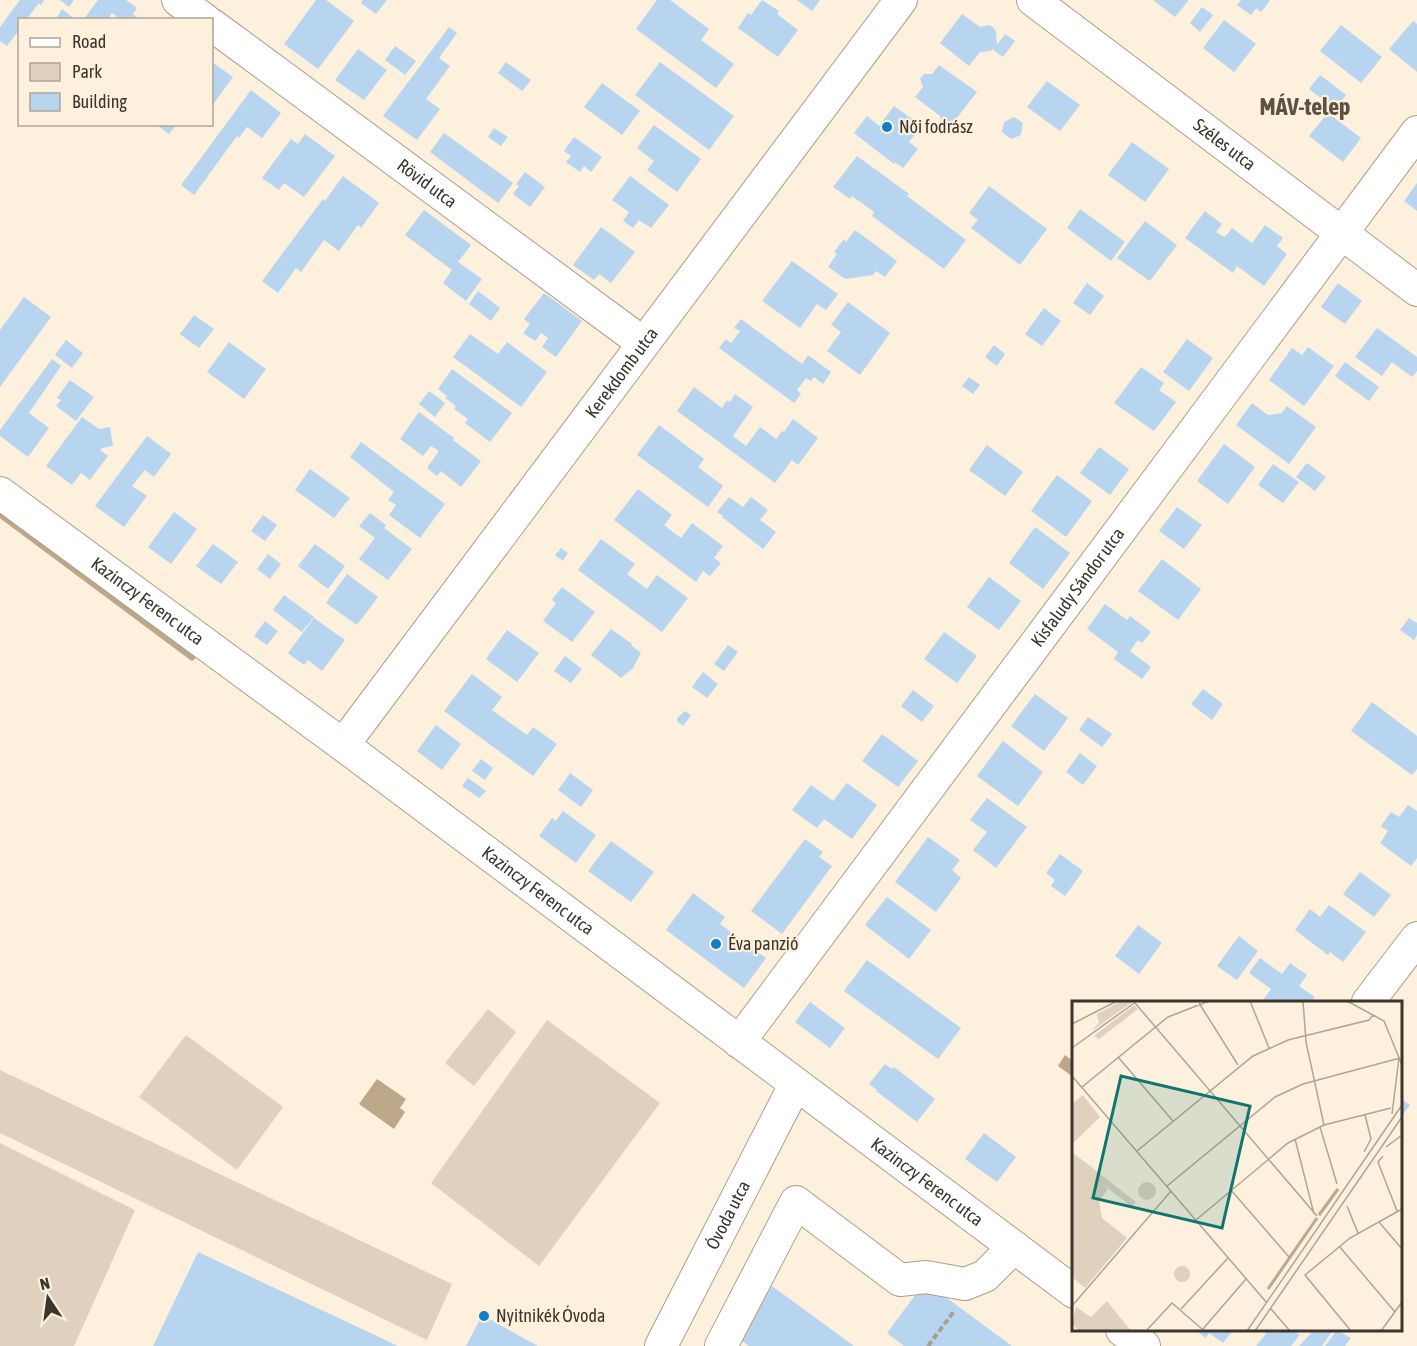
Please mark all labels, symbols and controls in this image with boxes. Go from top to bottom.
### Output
legend [18,18,213,126]
text: Road [72,31,106,52]
text: Park [72,61,102,82]
text: Building [72,91,127,112]
district label: MÁV-telep [1260,93,1350,120]
street label: Széles utca [1190,114,1260,174]
place label: Női fodrász [899,116,973,137]
marker: Női fodrász [880,120,894,134]
street label: Rövid utca [393,154,461,212]
street label: Kerekdomb utca [581,323,662,422]
street label: Kisfaludy Sándor utca [1026,523,1128,651]
street label: Kazinczy Ferenc utca [87,553,208,649]
street label: Kazinczy Ferenc utca [478,842,598,939]
place label: Éva panzió [728,933,798,954]
marker: Éva panzió [709,937,723,951]
inset map [1072,1001,1402,1331]
street label: Kazinczy Ferenc utca [867,1133,987,1230]
street label: Óvoda utca [701,1177,754,1253]
north arrow [18,1268,78,1328]
text: N [38,1274,51,1293]
place label: Nyitnikék Óvoda [496,1305,605,1326]
marker: Nyitnikék Óvoda [477,1309,491,1323]

